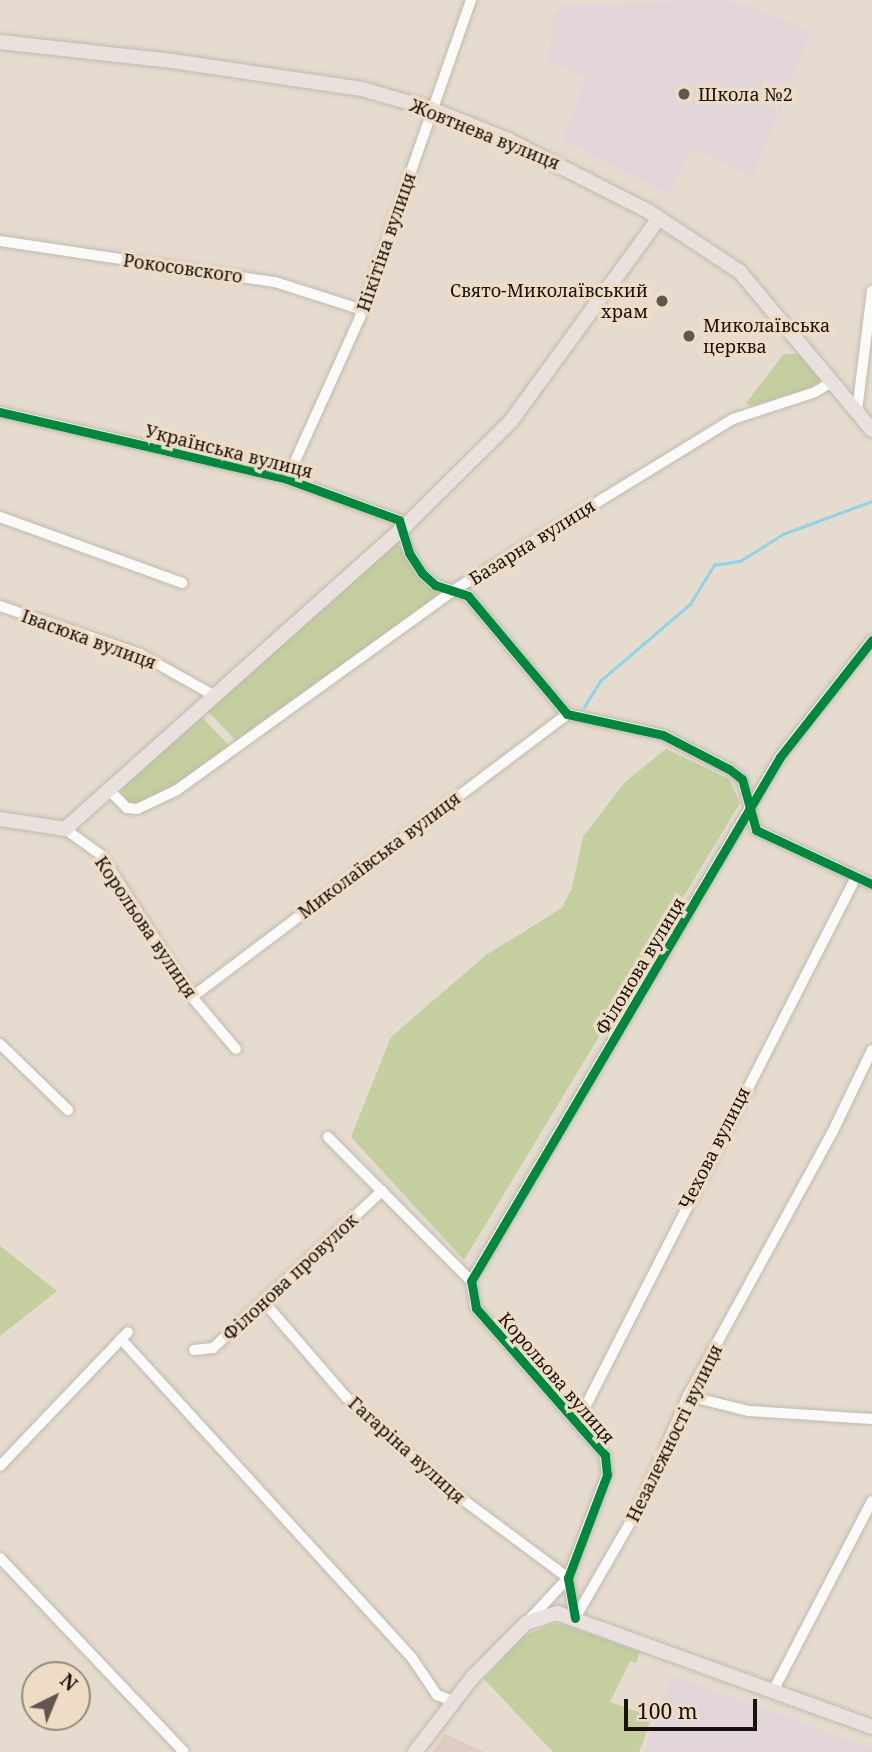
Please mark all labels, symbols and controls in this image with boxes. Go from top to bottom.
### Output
place label: Школа №2 [698,83,793,105]
marker: Школа №2 [676,86,692,102]
street label: Жовтнева вулиця [407,94,563,174]
street label: Нікітіна вулиця [352,170,420,314]
street label: Рокосовского [122,249,244,287]
place label: Свято-Миколаївський храм [450,280,648,322]
marker: Свято-Миколаївський храм [654,293,670,309]
place label: Миколаївська церква [703,315,830,358]
marker: Миколаївська церква [681,328,697,344]
street label: Українська вулиця [143,420,315,482]
street label: Базарна вулиця [465,495,599,589]
street label: Івасюка вулиця [19,605,159,673]
street label: Миколаївська вулиця [294,787,464,923]
street label: Корольова вулиця [91,852,201,1002]
street label: Філонова вулиця [591,894,689,1038]
street label: Чехова вулиця [674,1083,754,1213]
street label: Філонова провулок [218,1209,362,1345]
street label: Корольова вулиця [494,1308,620,1448]
street label: Незалежності вулиця [622,1341,726,1525]
street label: Гагаріна вулиця [344,1392,470,1508]
north arrow [21,1661,91,1731]
text: N [55,1667,83,1697]
scale bar [627,1686,760,1730]
text: 100 m [637,1697,698,1725]

